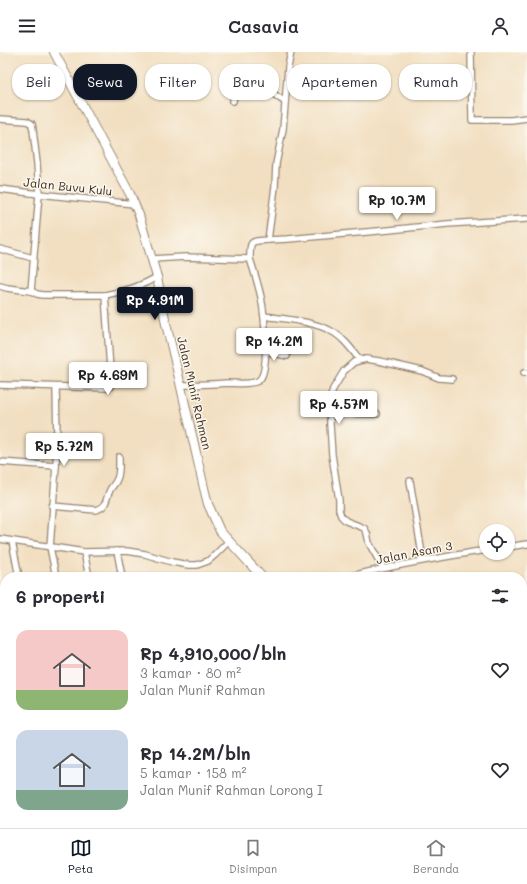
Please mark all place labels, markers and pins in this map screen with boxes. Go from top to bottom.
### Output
pin: Rp 10.7M [356,187,438,221]
pin: Rp 4.91M [114,287,196,321]
pin: Rp 14.2M [233,328,315,362]
pin: Rp 4.69M [67,362,149,396]
pin: Rp 4.57M [298,391,380,425]
pin: Rp 5.72M [23,433,105,467]

